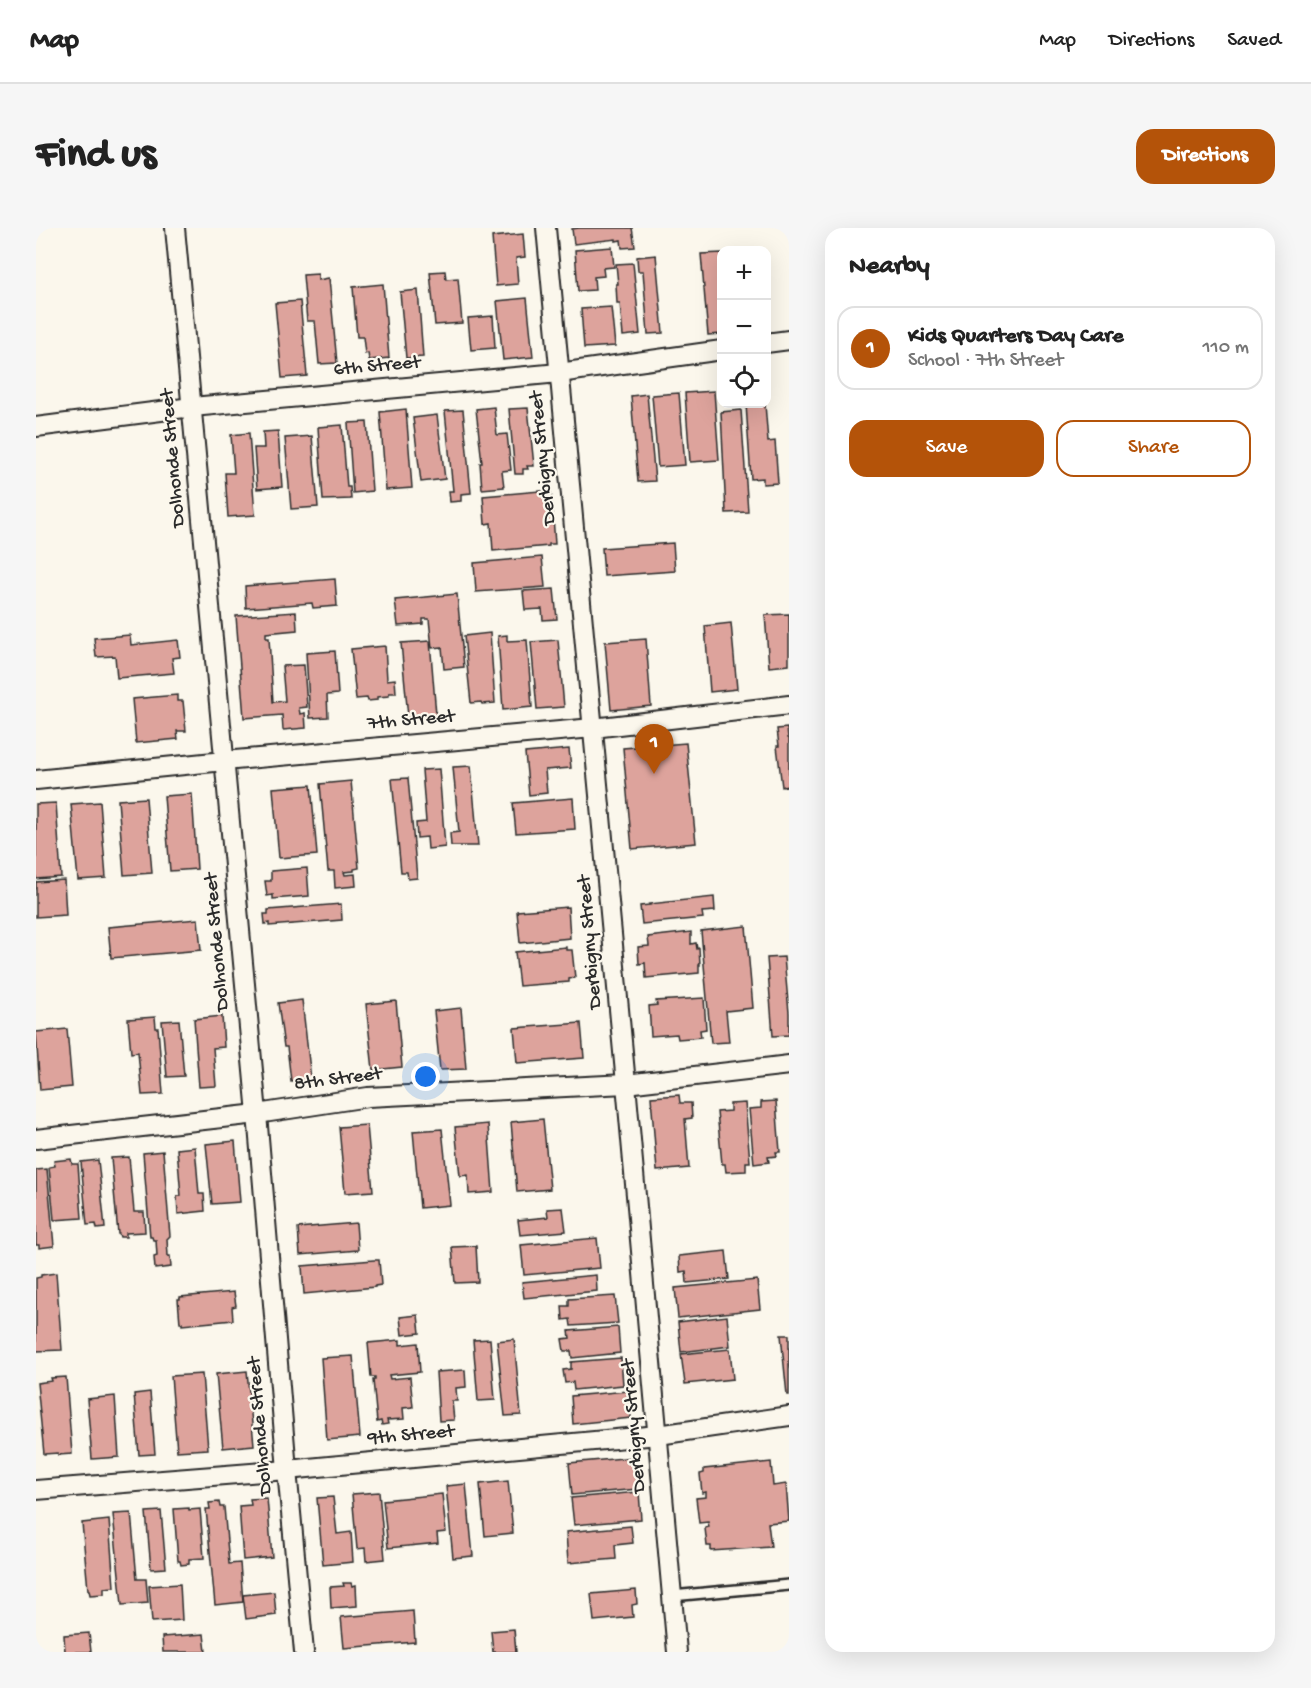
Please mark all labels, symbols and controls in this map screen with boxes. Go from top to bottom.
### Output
text: Map [30,25,79,58]
text: Map [1039,29,1076,54]
text: Directions [1109,29,1194,54]
text: Saved [1227,29,1281,54]
button: Directions [1136,129,1275,184]
text: Find us [36,132,156,181]
map controls [717,246,771,408]
button: + [717,246,771,300]
text: Nearby [849,252,930,283]
button: − [717,300,771,354]
text: Kids Quarters Day Care [908,324,1124,350]
text: 1 [866,337,875,360]
text: 110 m [1203,337,1249,360]
text: School · 7th Street [908,350,1063,373]
street label: 6th Street [333,352,423,382]
button: locate [717,354,771,408]
street label: Dolhonde Street [156,386,192,530]
street label: Derbigny Street [525,388,563,528]
button: Save [849,420,1044,477]
button: Share [1056,420,1251,477]
street label: 7th Street [365,706,457,736]
pin: 1 [634,724,674,774]
street label: Dolhonde Street [200,870,236,1014]
street label: Derbigny Street [574,872,608,1012]
your location [411,1062,440,1091]
street label: 8th Street [293,1063,385,1097]
street label: Dolhonde Street [243,1354,279,1498]
street label: Derbigny Street [618,1356,652,1496]
street label: 9th Street [366,1421,457,1451]

